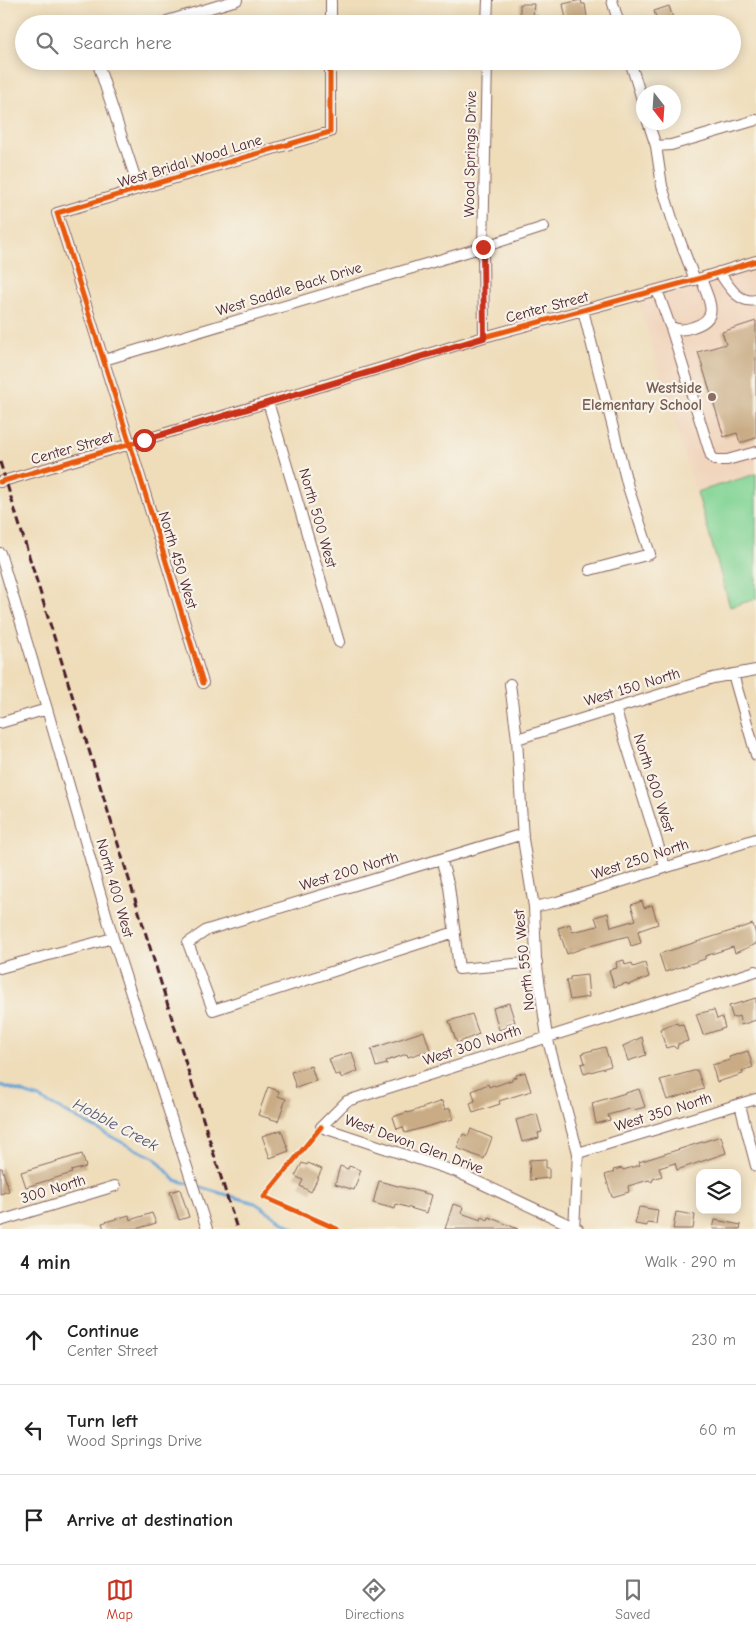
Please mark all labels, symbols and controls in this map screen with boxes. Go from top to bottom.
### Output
search box [15,15,741,70]
icon: search [33,29,61,57]
text: Search here [73,32,172,54]
north arrow [636,85,681,130]
street label: Wood Springs Drive [460,90,480,217]
street label: West Bridal Wood Lane [116,130,265,191]
route end [472,236,495,259]
street label: West Saddle Back Drive [214,258,365,320]
street label: Center Street [504,287,591,327]
place label: Westside Elementary School [582,379,702,414]
marker: Westside Elementary School [706,391,718,403]
street label: Center Street [29,427,116,468]
route start [133,429,156,452]
street label: North 500 West [295,466,341,570]
street label: North 450 West [155,509,202,611]
street label: West 150 North [582,664,682,710]
street label: North 600 West [630,731,679,835]
street label: West 250 North [589,835,691,883]
street label: North 400 West [92,837,138,940]
street label: West 200 North [297,847,401,895]
street label: North 550 West [510,908,538,1011]
street label: West 300 North [421,1021,523,1069]
street label: West 350 North [612,1089,714,1135]
water label: Hobble Creek [70,1095,161,1155]
street label: West Devon Glen Drive [342,1111,486,1178]
map controls [696,1169,741,1214]
button: layers [696,1169,741,1214]
street label: 300 North [18,1171,88,1207]
text: 4 min [20,1250,71,1274]
text: Walk · 290 m [645,1253,736,1271]
text: Continue [67,1320,139,1342]
icon: ahead [20,1326,48,1354]
text: 230 m [691,1331,736,1349]
text: Center Street [67,1342,158,1360]
text: Turn left [67,1410,138,1432]
icon: left [20,1416,48,1444]
text: 60 m [699,1421,736,1439]
text: Wood Springs Drive [67,1432,202,1450]
icon: arrive [20,1506,48,1534]
text: Arrive at destination [67,1509,233,1531]
tab: Map [106,1576,134,1623]
tab: Directions [345,1576,404,1623]
tab: Saved [615,1576,650,1623]

